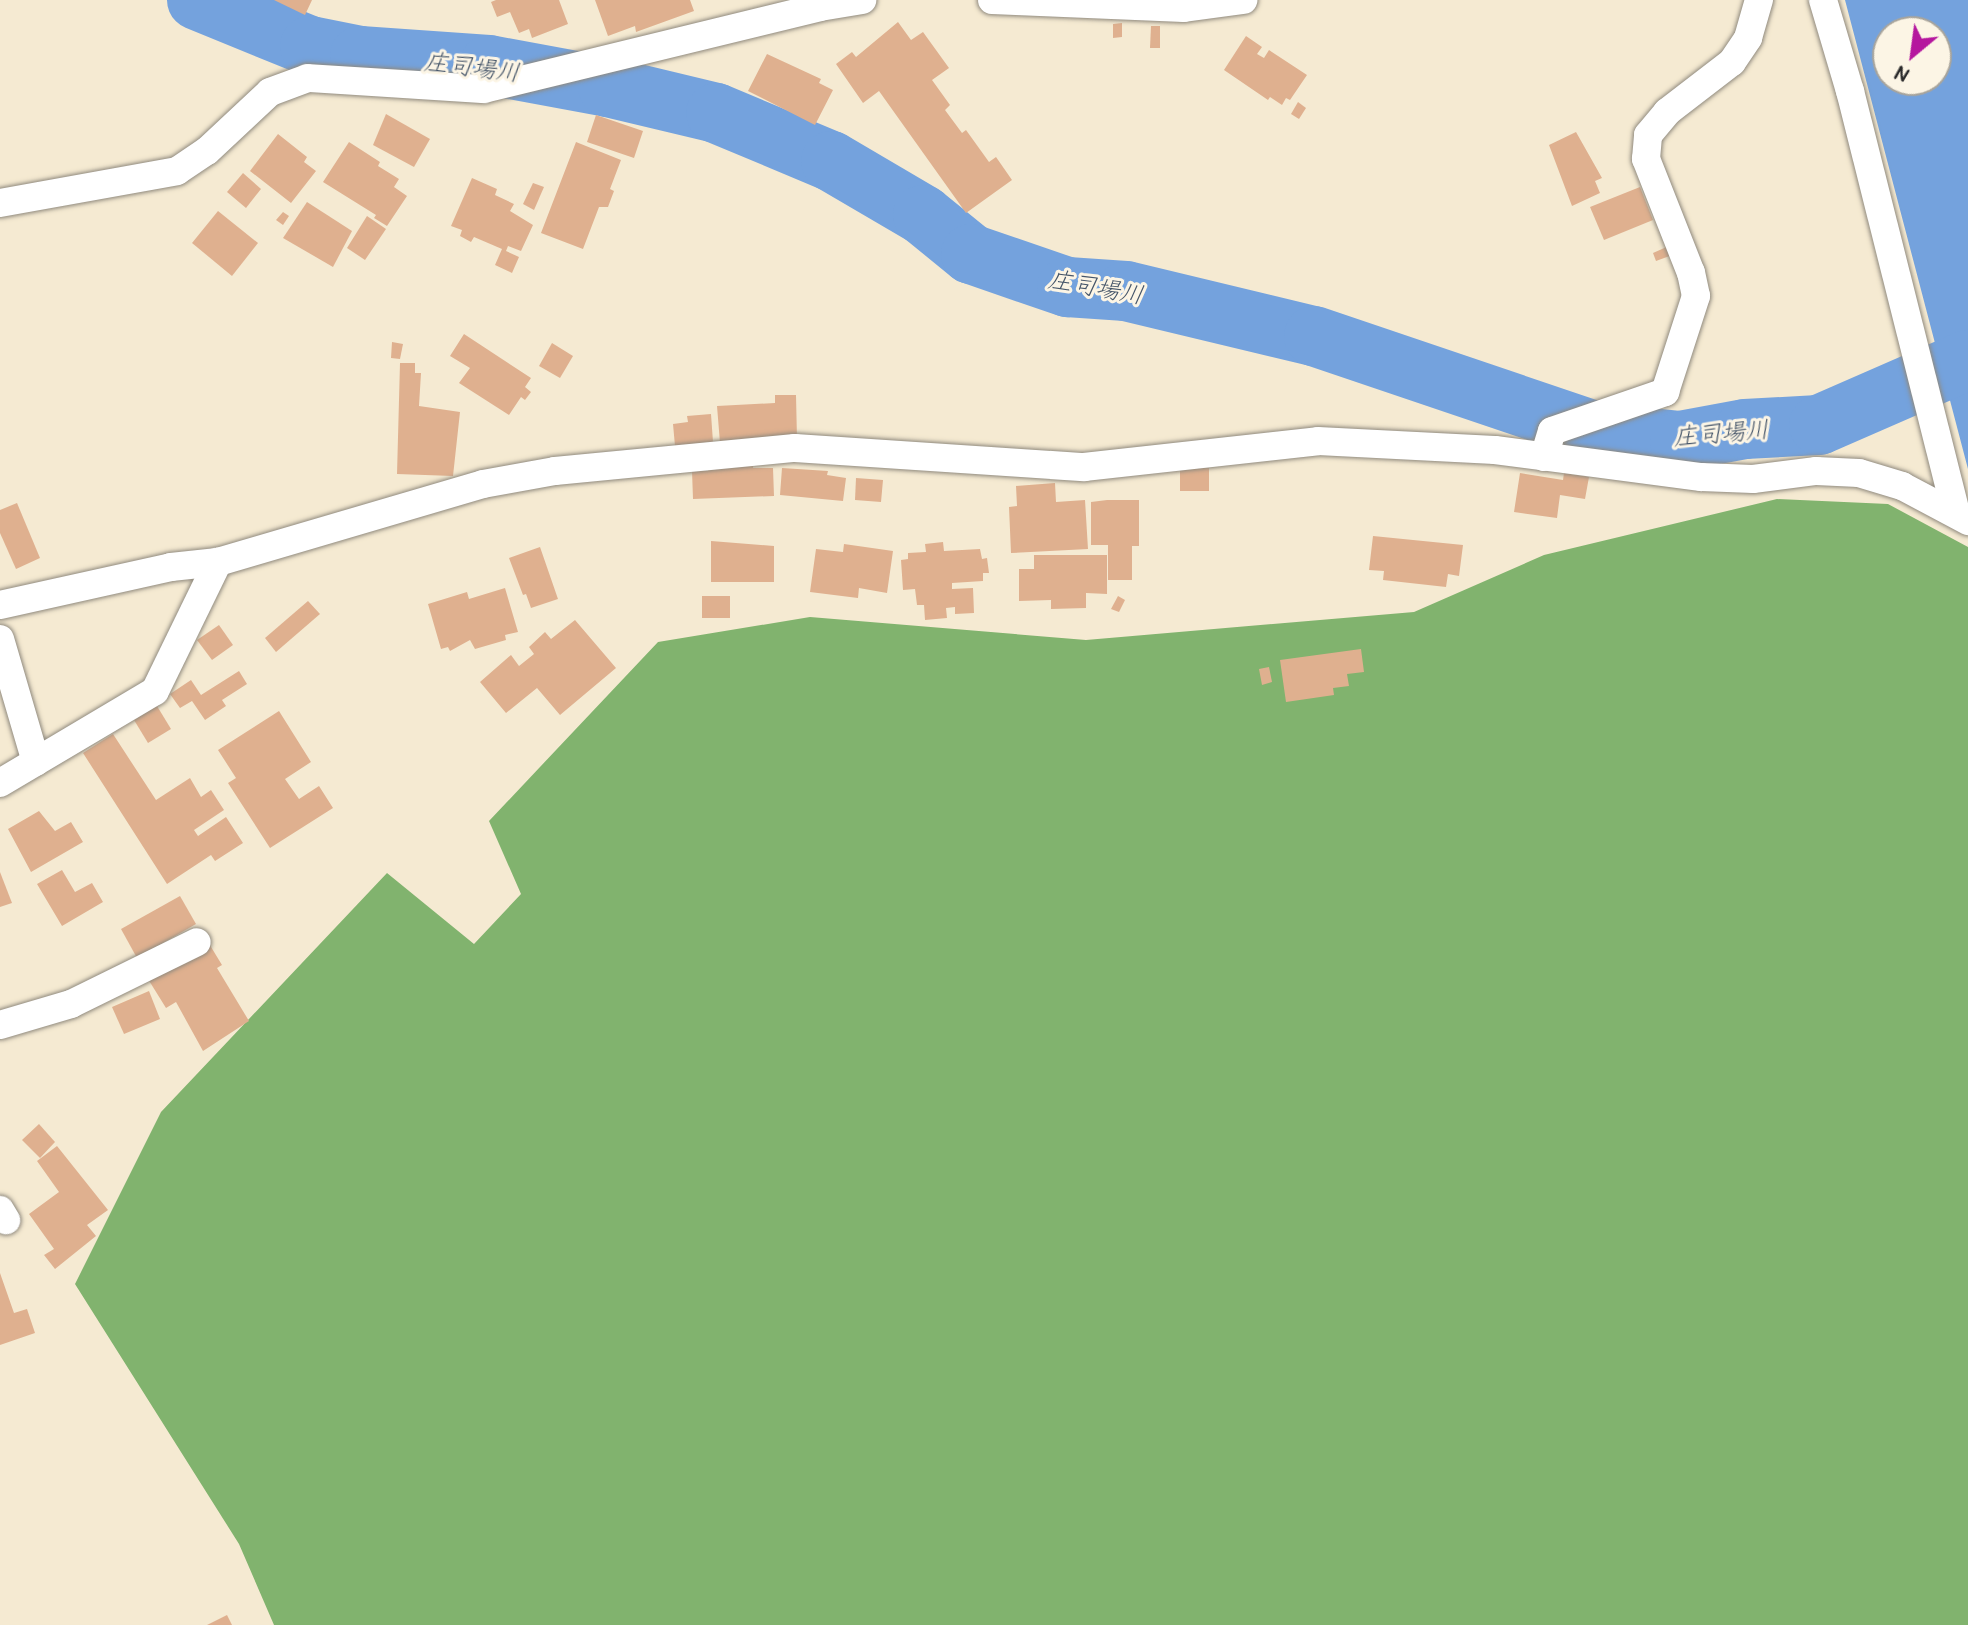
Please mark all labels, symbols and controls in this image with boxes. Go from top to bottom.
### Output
north arrow [1872,16,1952,96]
water label: 庄司場川 [423,47,521,87]
text: N [1889,59,1914,91]
water label: 庄司場川 [1046,264,1146,310]
water label: 庄司場川 [1672,414,1770,452]

